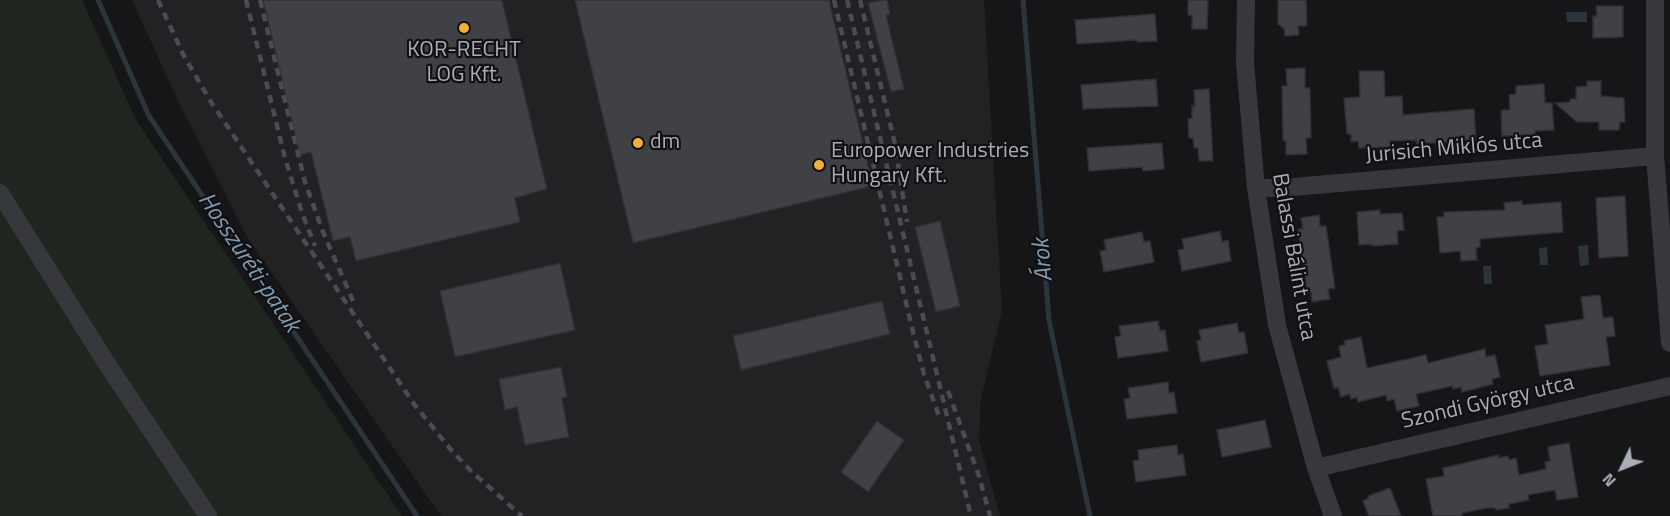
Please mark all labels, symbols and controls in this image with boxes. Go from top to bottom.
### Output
marker: KOR-RECHT LOG Kft. [457,21,471,35]
place label: KOR-RECHT LOG Kft. [407,38,521,90]
street label: Jurisich Miklós utca [1364,128,1544,170]
place label: dm [650,130,680,156]
marker: dm [631,136,645,150]
place label: Europower Industries Hungary Kft. [831,139,1029,190]
marker: Europower Industries Hungary Kft. [812,158,826,172]
street label: Balassi Bálint utca [1265,171,1321,343]
water label: Hosszúréti-patak [191,188,305,338]
water label: Árok [1028,237,1060,283]
street label: Szondi György utca [1399,370,1577,436]
north arrow [1592,438,1652,498]
text: N [1596,468,1621,493]

